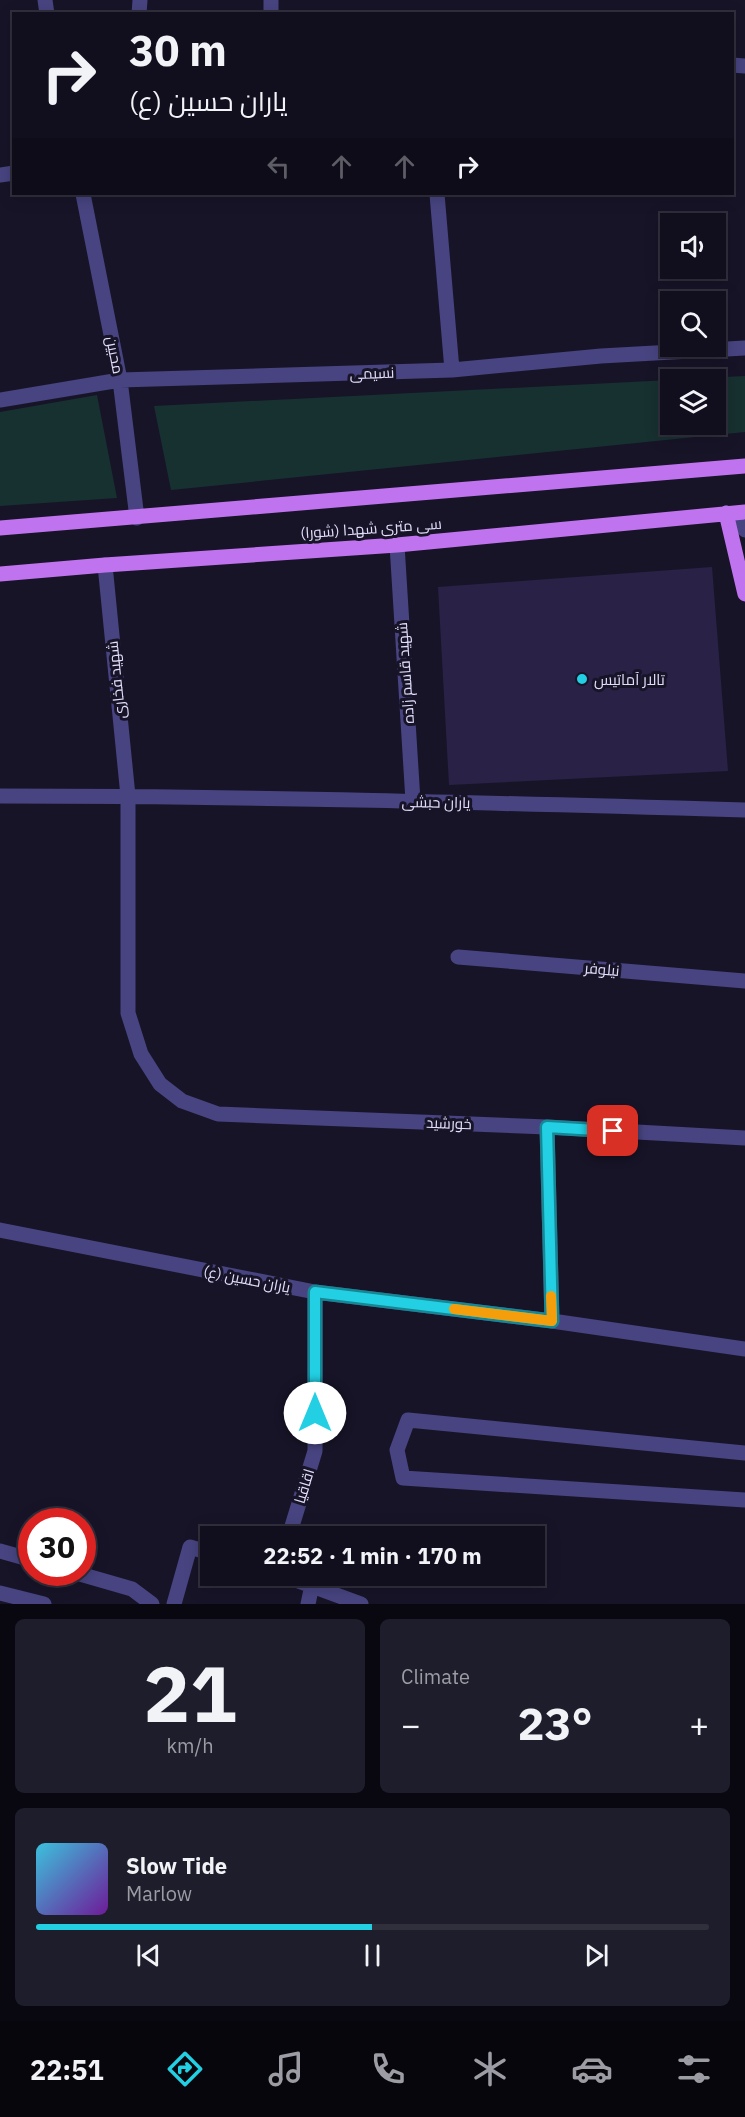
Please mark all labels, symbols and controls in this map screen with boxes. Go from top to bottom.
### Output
text: 30 m [129,23,227,78]
icon: right [30,36,108,114]
text: یاران حسین (ع) [129,83,287,118]
icon: left [262,150,295,183]
icon: ahead [325,150,358,183]
icon: ahead [388,150,421,183]
icon: right [451,150,484,183]
map controls [660,213,726,435]
button: sound [660,213,726,279]
button: search [660,291,726,357]
street label: محبین [101,335,128,376]
street label: نسیمی [349,363,395,384]
button: layers [660,369,726,435]
street label: سی متری شهدا (شورا) [300,514,442,543]
street label: شهید قاسم زاده [392,622,419,724]
street label: شهید فخاری [102,640,131,720]
place label: تالار آماتیس [594,670,665,690]
marker: تالار آماتیس [575,672,589,686]
street label: یاران حبشی [401,792,471,813]
street label: نیلوفر [583,958,620,980]
pin [587,1105,638,1156]
street label: خورشید [426,1113,472,1133]
icon: arrive [596,1114,629,1147]
street label: یاران حسین (ع) [202,1261,292,1299]
position arrow [283,1381,347,1445]
street label: اقاقیا [290,1466,318,1506]
speed limit sign: 30 [18,1508,96,1586]
text: 22:52 · 1 min · 170 m [263,1541,482,1570]
text: 21 [143,1642,237,1743]
text: Climate [401,1663,470,1690]
text: 23° [517,1694,593,1752]
text: − [401,1703,421,1746]
text: + [689,1703,709,1746]
text: km/h [166,1732,214,1759]
text: Slow Tide [126,1851,227,1880]
text: Marlow [126,1880,192,1907]
icon: previous [132,1939,165,1972]
icon: pause [356,1939,389,1972]
icon: next [580,1939,613,1972]
icon: directions [164,2048,206,2090]
icon: music [265,2048,307,2090]
icon: phone [367,2048,409,2090]
icon: climate [469,2048,511,2090]
icon: car [571,2048,613,2090]
icon: filters [673,2048,715,2090]
text: 22:51 [30,2052,104,2087]

